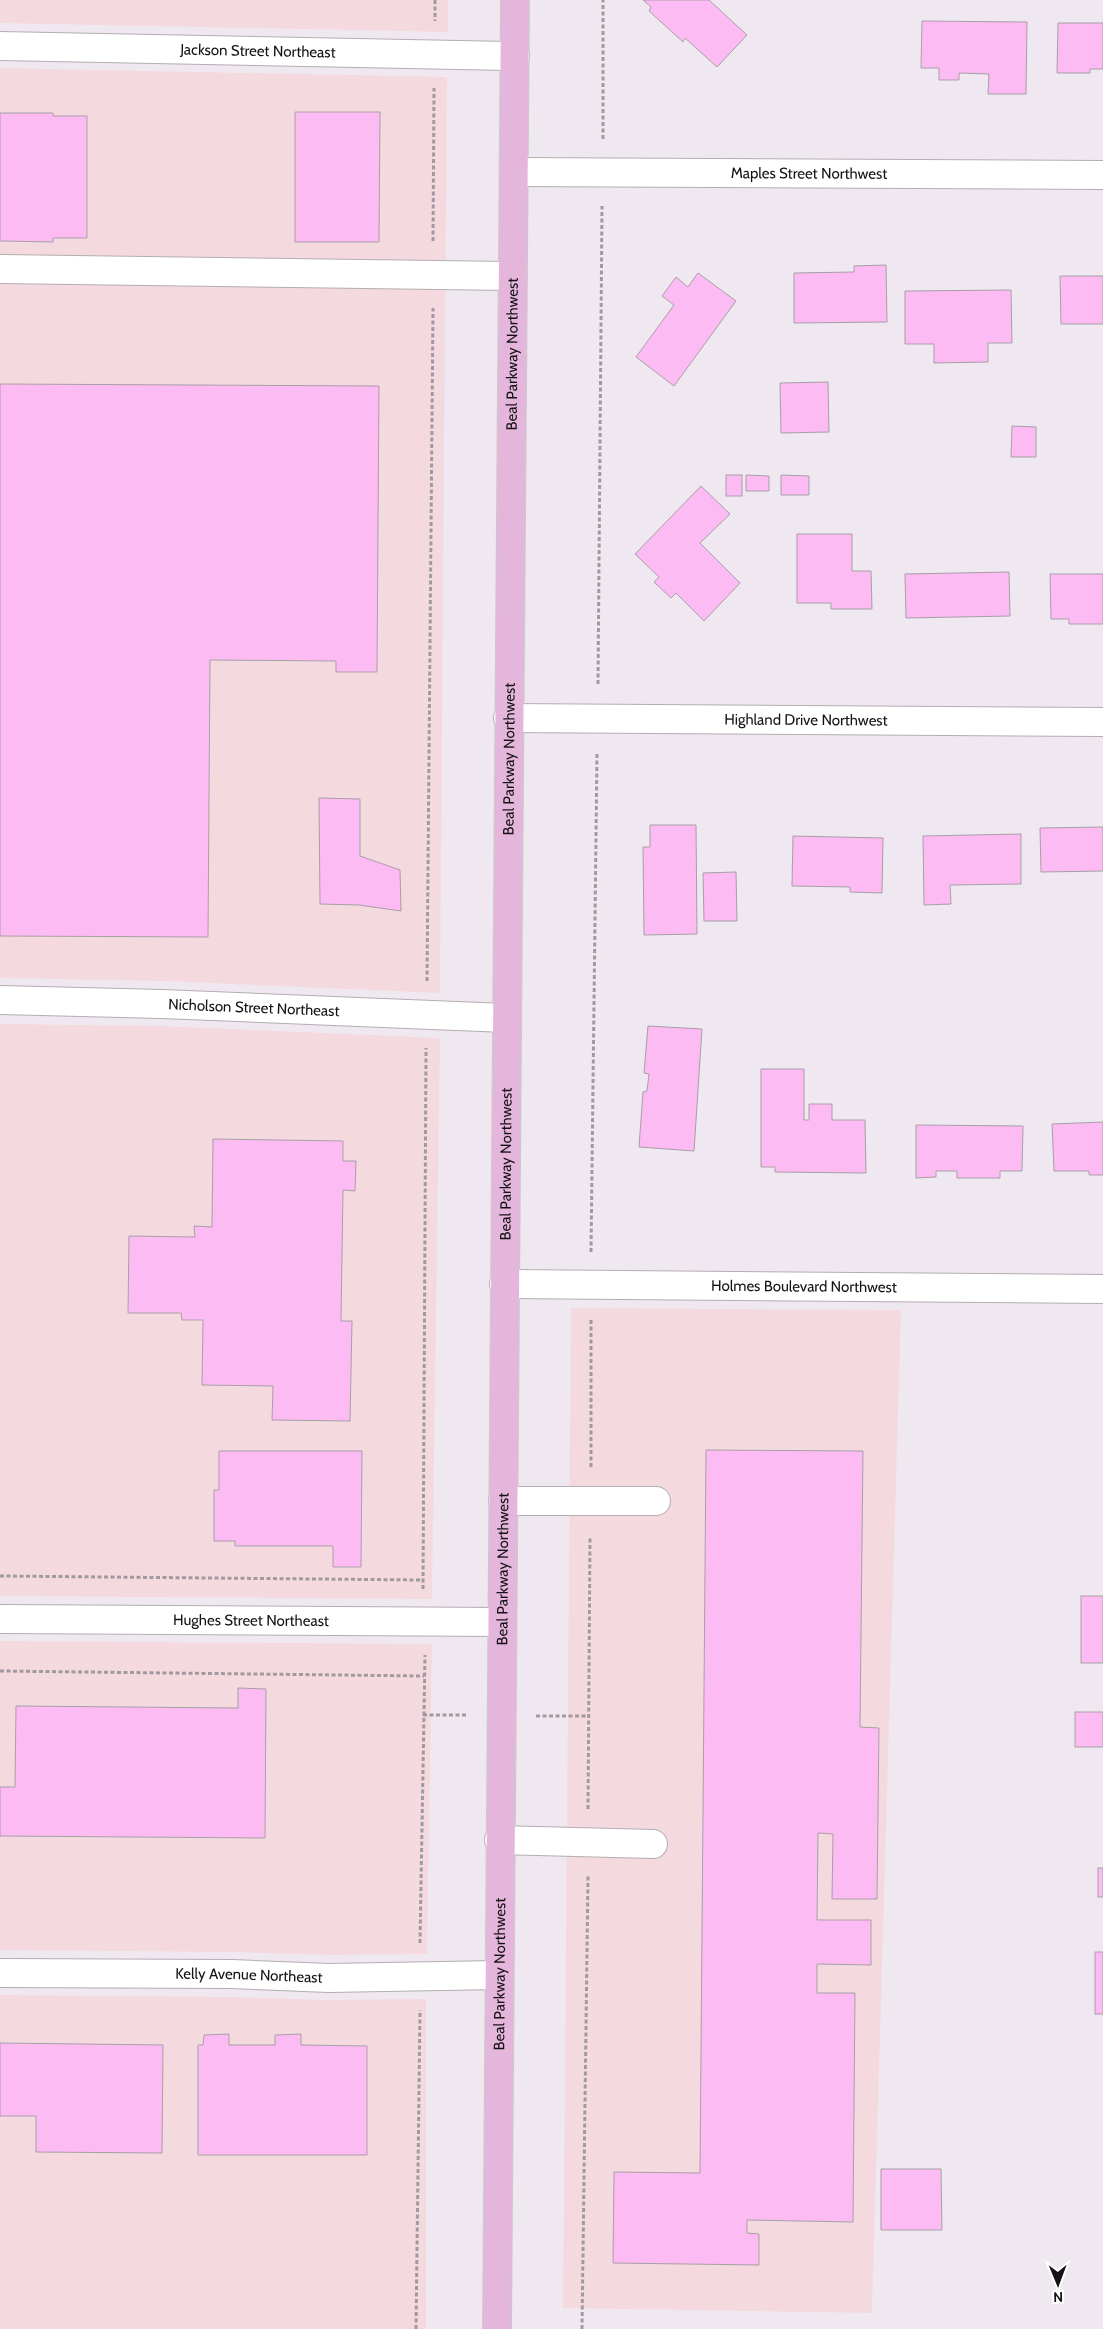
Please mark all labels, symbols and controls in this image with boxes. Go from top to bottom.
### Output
street label: Jackson Street Northeast [179,40,336,62]
street label: Maples Street Northwest [731,164,887,183]
street label: Beal Parkway Northwest [503,278,522,431]
street label: Beal Parkway Northwest [500,683,519,835]
street label: Highland Drive Northwest [724,710,888,730]
street label: Nicholson Street Northeast [168,995,340,1020]
street label: Beal Parkway Northwest [496,1088,516,1240]
street label: Holmes Boulevard Northwest [711,1277,897,1296]
street label: Beal Parkway Northwest [493,1493,512,1645]
street label: Hughes Street Northeast [173,1611,329,1630]
street label: Beal Parkway Northwest [490,1898,509,2050]
street label: Kelly Avenue Northeast [175,1965,323,1987]
north arrow [1033,2259,1083,2309]
text: N [1053,2288,1063,2306]

